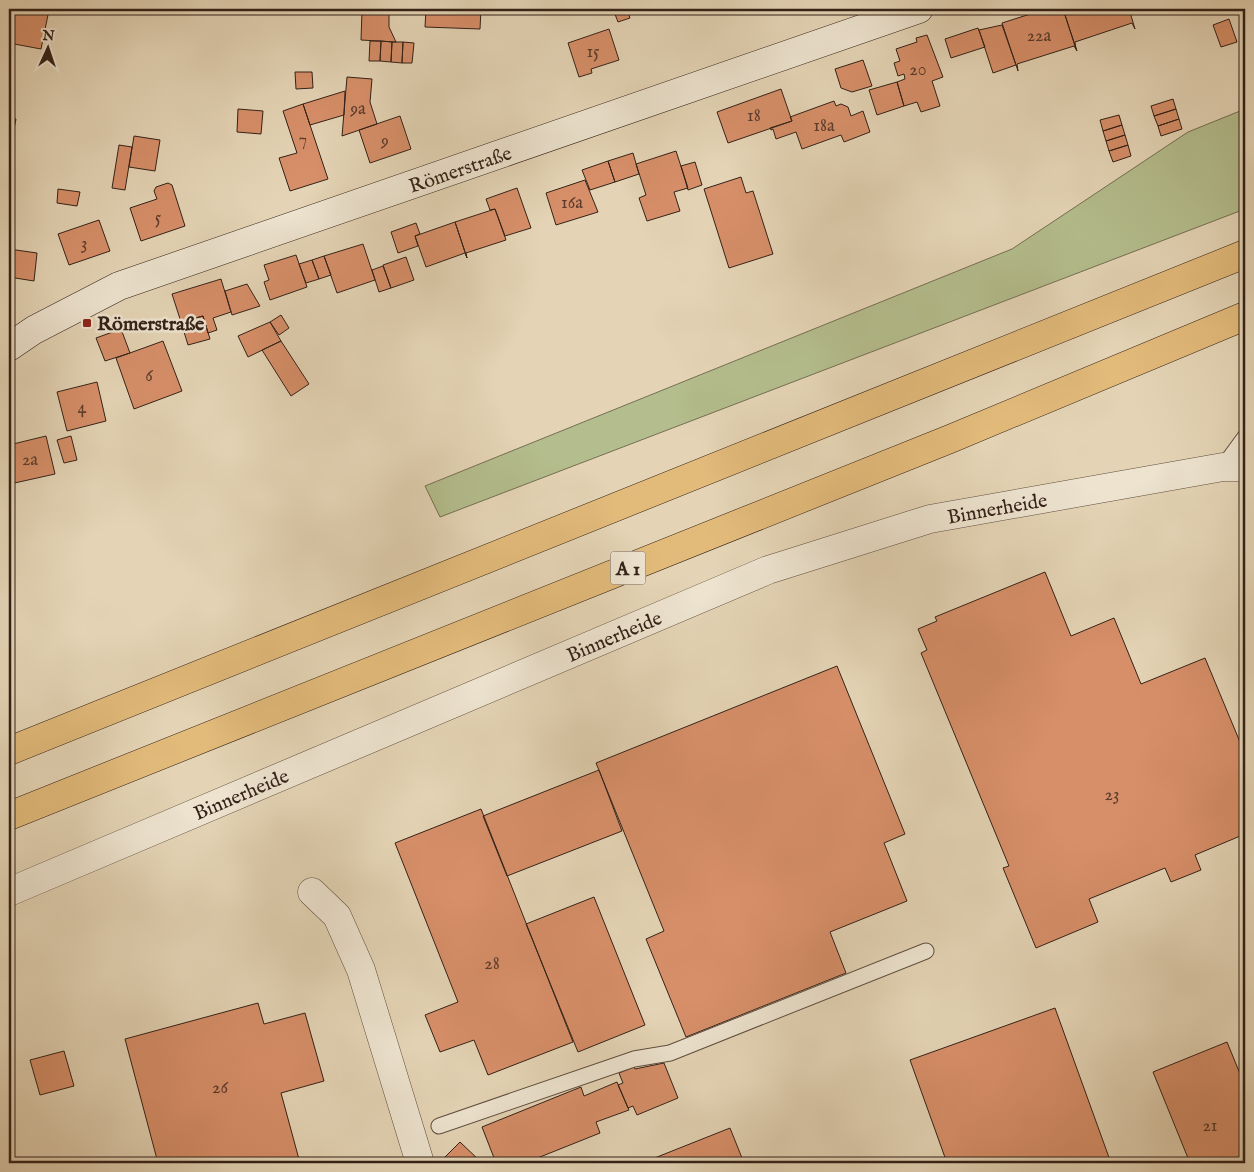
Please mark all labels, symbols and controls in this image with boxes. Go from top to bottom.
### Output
north arrow [22,22,72,72]
house number: 22a [1027,25,1052,48]
text: N [41,27,55,45]
house number: 15 [586,41,600,64]
house number: 20 [909,59,927,82]
house number: 9a [349,98,366,121]
house number: 18 [747,105,761,128]
house number: 18a [813,115,835,138]
house number: 7 [299,129,307,152]
house number: 9 [380,130,389,153]
street label: Römerstraße [406,141,515,200]
house number: 16a [561,192,583,215]
house number: 5 [155,207,162,230]
house number: 3 [81,233,87,256]
place label: Römerstraße [97,312,205,337]
marker: Römerstraße [81,317,93,329]
house number: 6 [145,365,153,388]
house number: 4 [78,397,87,420]
house number: 2a [22,449,38,472]
street label: Binnerheide [945,488,1049,531]
road number: A 1 [610,552,646,584]
street label: Binnerheide [563,606,666,669]
street label: Binnerheide [190,764,293,827]
house number: 23 [1104,784,1120,807]
house number: 28 [484,953,500,976]
house number: 26 [212,1077,228,1100]
house number: 21 [1202,1115,1218,1138]

